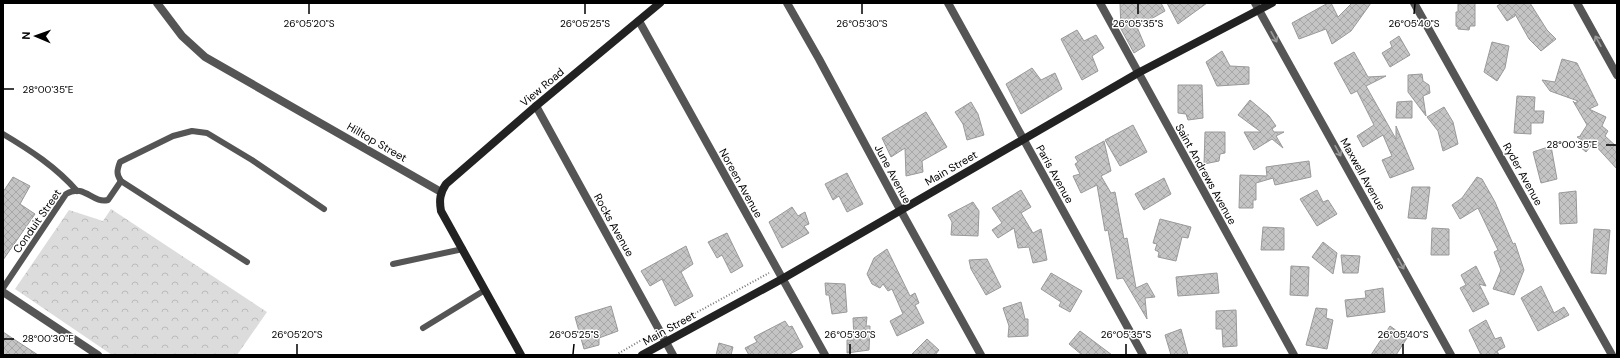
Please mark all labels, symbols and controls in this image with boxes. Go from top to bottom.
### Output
north arrow [16,16,56,56]
text: 26°05'20"S [283,17,335,30]
text: 26°05'25"S [560,17,610,30]
text: 26°05'30"S [836,17,888,30]
text: 26°05'35"S [1113,17,1163,30]
text: 26°05'40"S [1389,17,1440,30]
text: N [19,31,33,40]
one-way arrow [1271,31,1279,43]
one-way arrow [1594,35,1602,47]
street label: View Road [517,65,567,109]
text: 28°00'35"E [23,83,74,96]
street label: Hilltop Street [345,119,409,165]
street label: Saint Andrews Avenue [1172,121,1240,227]
street label: Maxwell Avenue [1337,135,1389,213]
text: 28°00'35"E [1547,138,1598,151]
street label: Ryder Avenue [1500,140,1546,208]
street label: June Avenue [872,142,914,206]
street label: Paris Avenue [1033,142,1077,206]
one-way arrow [1334,145,1342,157]
street label: Noreen Avenue [716,146,766,220]
street label: Main Street [922,147,980,189]
street label: Conduit Street [10,186,64,256]
street label: Rocks Avenue [591,191,637,259]
one-way arrow [1397,258,1405,270]
street label: Main Street [640,308,698,348]
text: 26°05'20"S [271,328,323,341]
text: 26°05'25"S [549,328,599,341]
text: 26°05'30"S [824,328,876,341]
text: 26°05'35"S [1101,328,1151,341]
text: 26°05'40"S [1378,328,1429,341]
text: 28°00'30"E [22,332,74,345]

